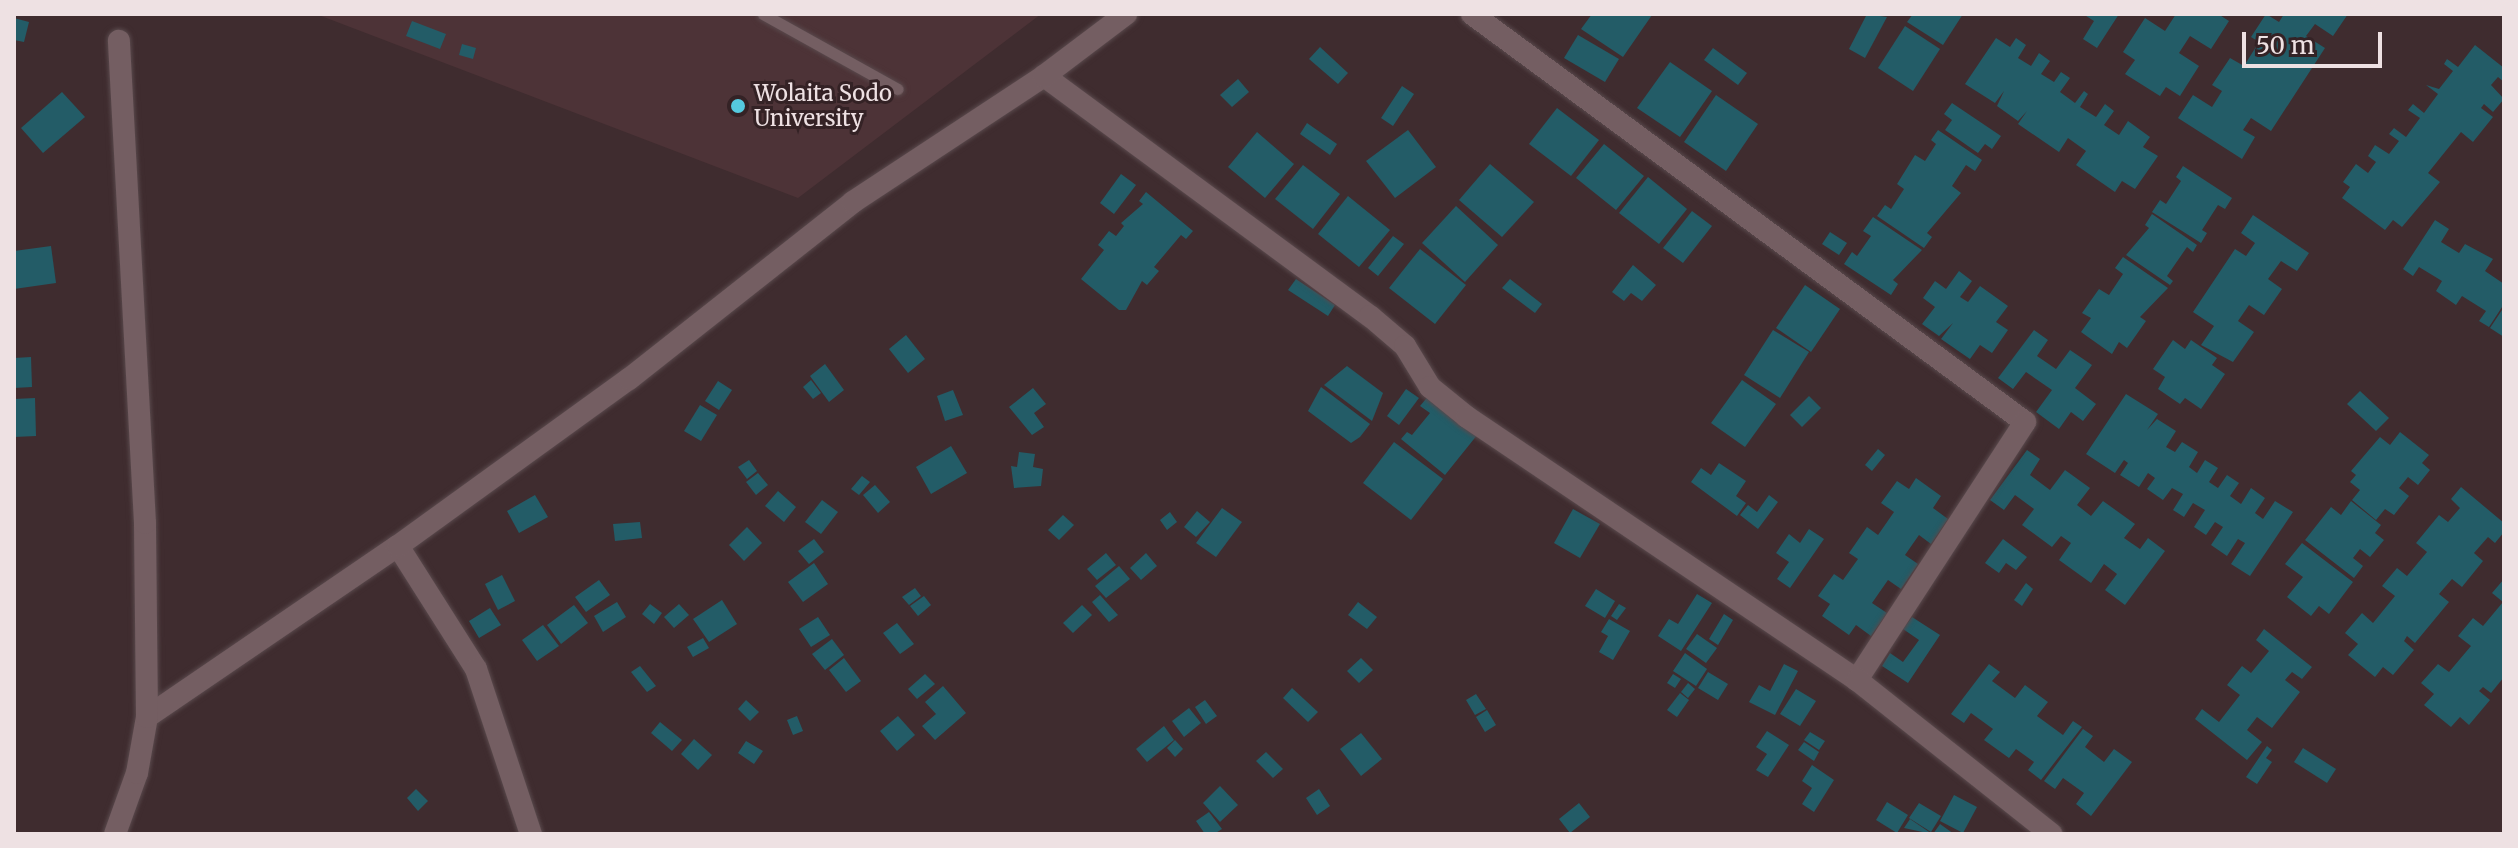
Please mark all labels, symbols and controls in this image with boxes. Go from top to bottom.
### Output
scale bar [2246,16,2386,66]
text: 50 m [2256,30,2315,61]
place label: Wolaita Sodo University [754,80,892,132]
marker: Wolaita Sodo University [729,97,747,115]

